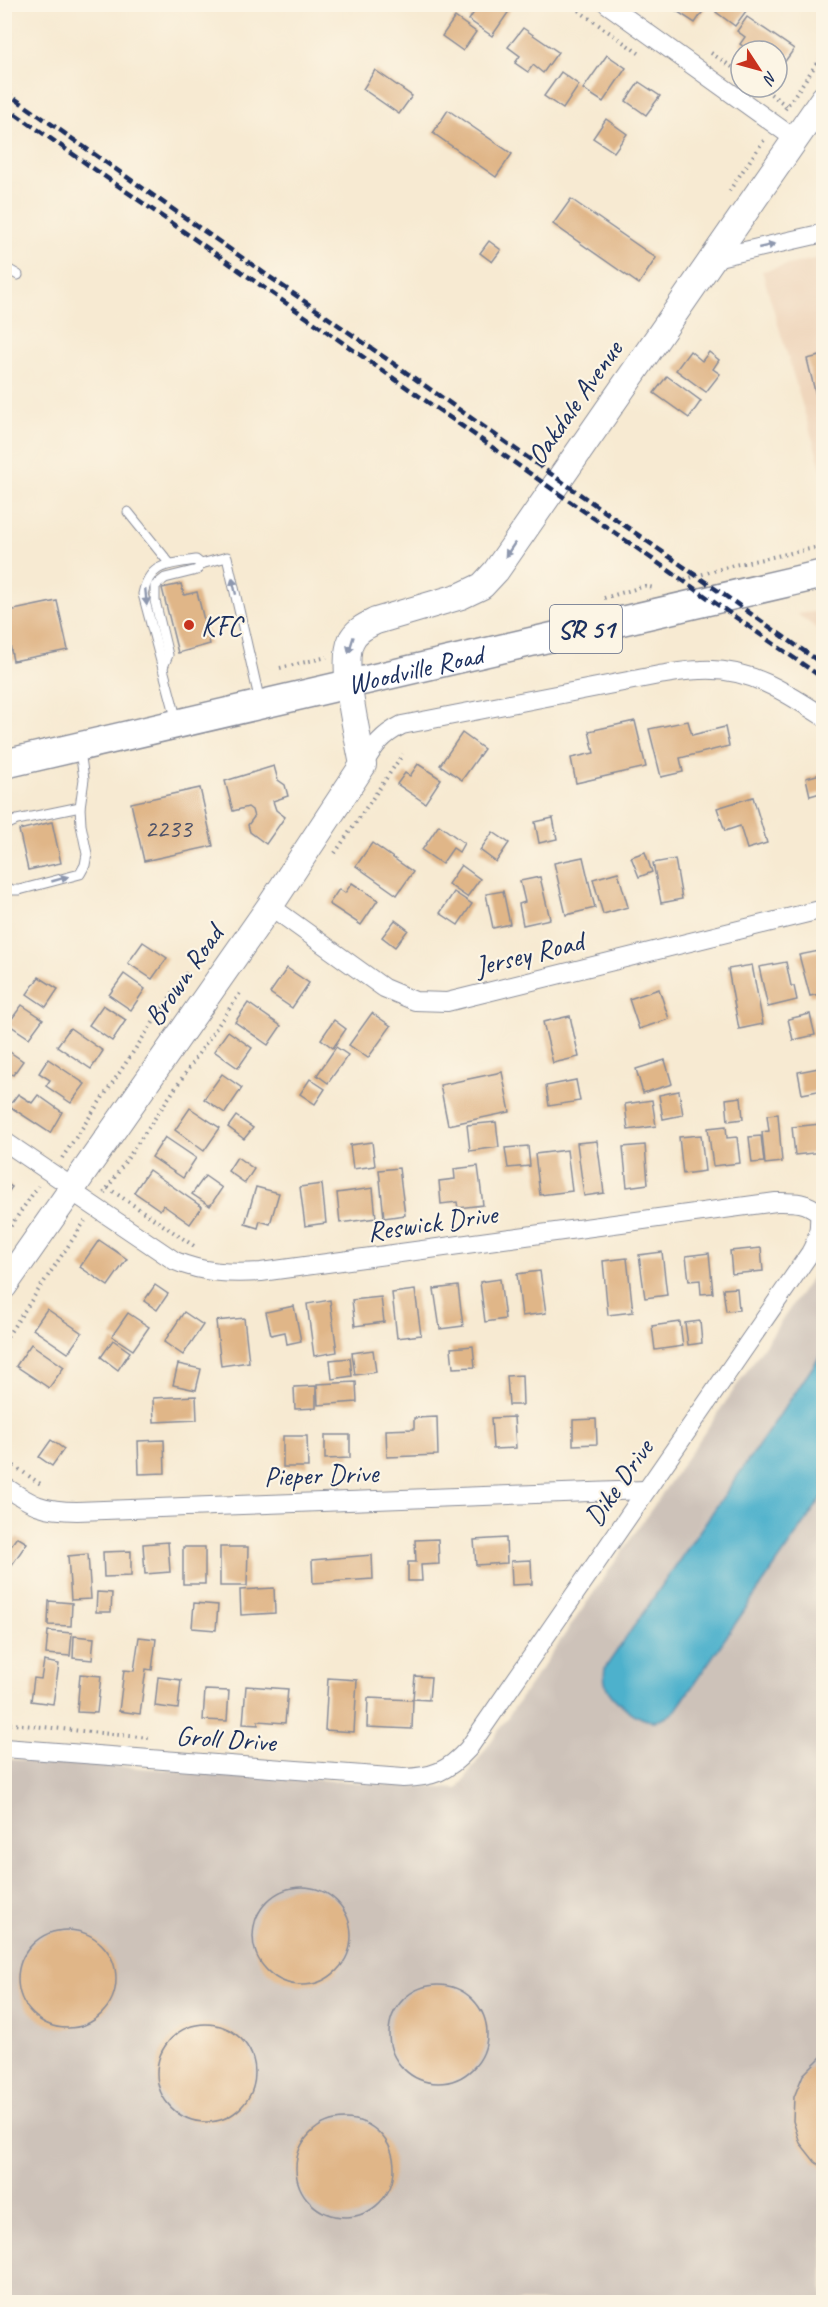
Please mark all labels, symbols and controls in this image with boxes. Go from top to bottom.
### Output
north arrow [729,39,789,99]
text: N [758,67,781,90]
one-way arrow [758,241,776,251]
street label: Oakdale Avenue [519,332,631,471]
one-way arrow [505,542,516,558]
one-way arrow [228,577,238,595]
one-way arrow [141,588,151,607]
road number: SR 51 [550,605,622,653]
place label: KFC [201,608,245,643]
marker: KFC [182,618,196,632]
street label: Woodville Road [344,636,490,702]
one-way arrow [346,637,355,655]
house number: 2233 [145,812,194,845]
one-way arrow [51,874,69,883]
street label: Brown Road [136,915,233,1032]
street label: Jersey Road [469,922,591,984]
street label: Reswick Drive [365,1196,501,1249]
street label: Dike Drive [576,1431,662,1532]
street label: Pieper Drive [263,1455,381,1494]
street label: Groll Drive [175,1718,279,1760]

